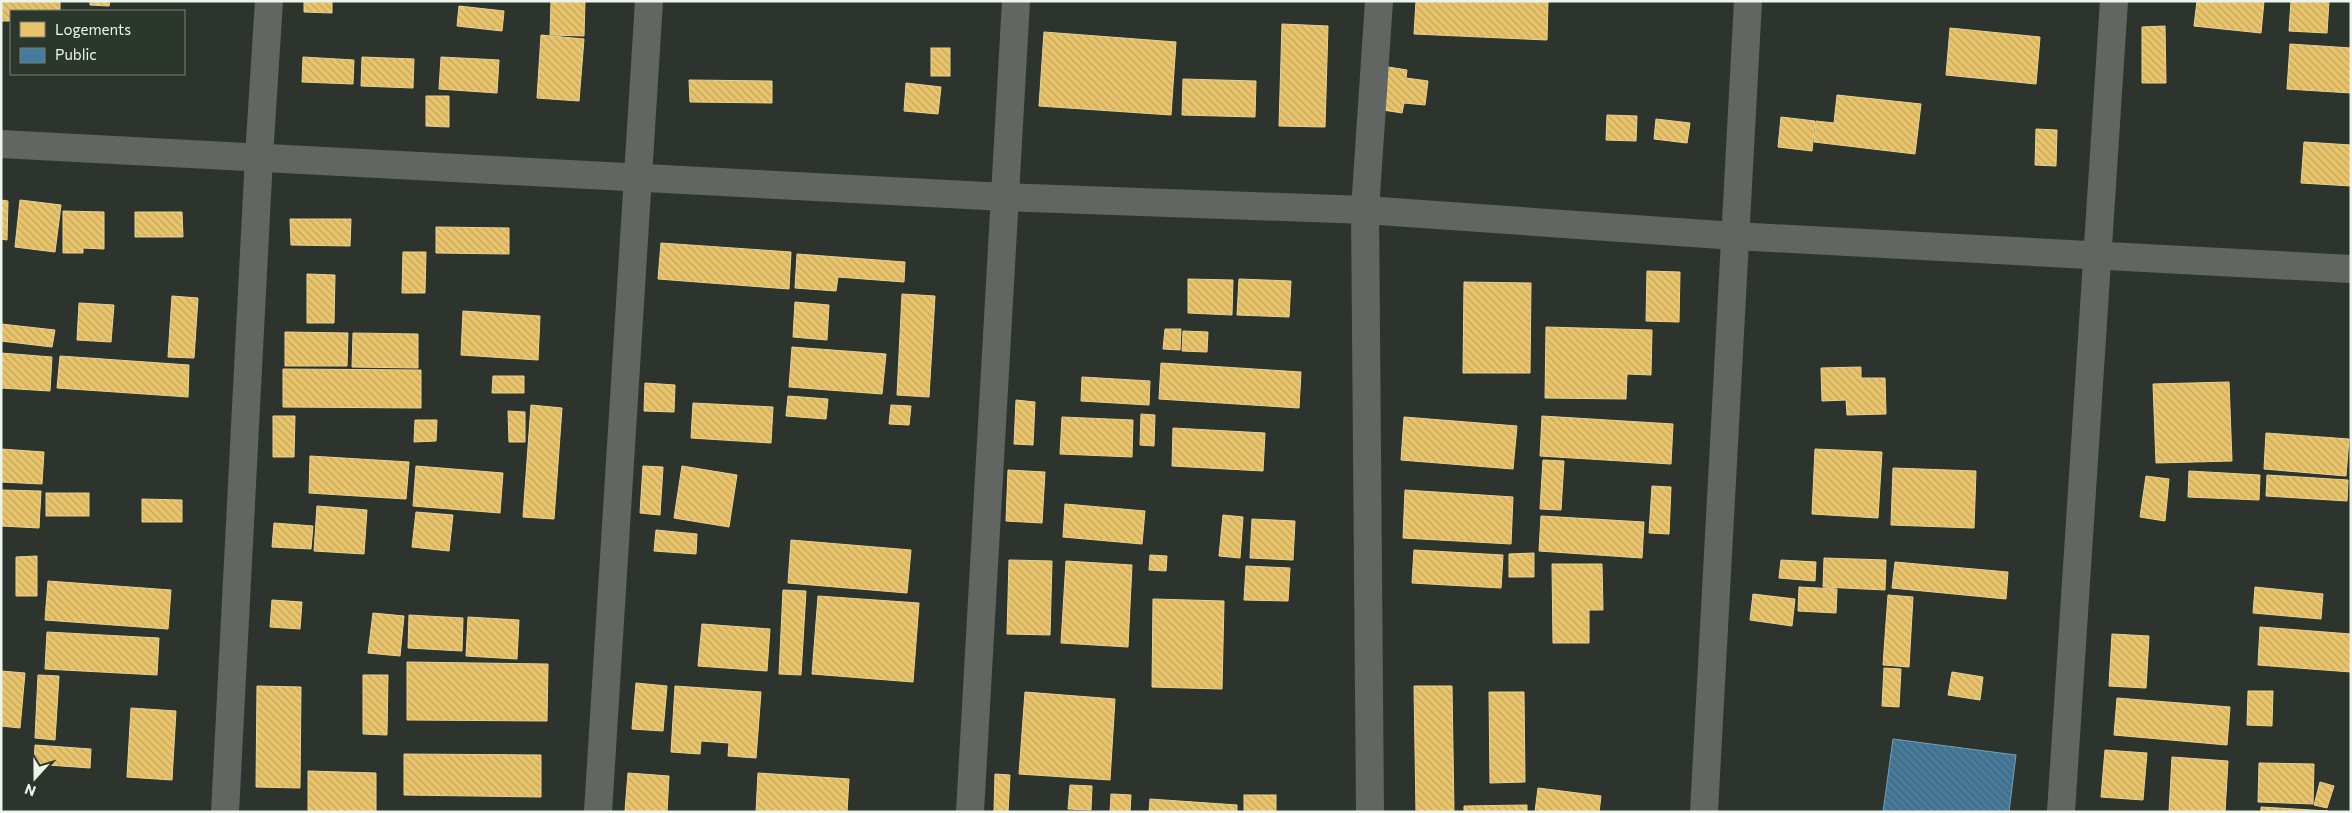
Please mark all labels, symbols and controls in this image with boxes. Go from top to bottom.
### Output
legend [10,10,185,75]
text: Logements [55,20,131,38]
text: Public [55,45,97,63]
north arrow [10,753,60,803]
text: N [22,781,38,800]

